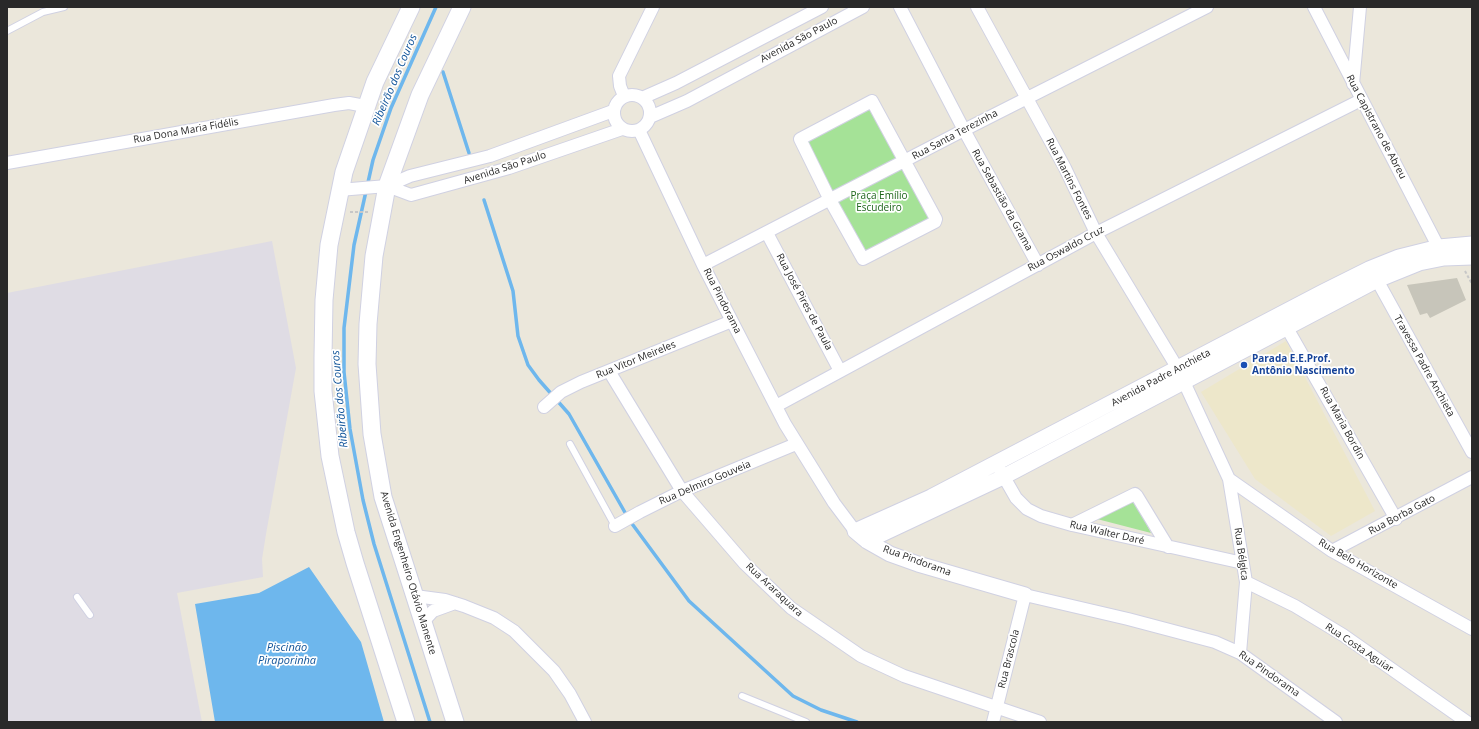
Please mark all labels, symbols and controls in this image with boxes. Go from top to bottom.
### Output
street label: Avenida São Paulo [758,15,840,65]
water label: Ribeirão dos Couros [370,32,420,128]
street label: Rua Capistrano de Abreu [1343,73,1409,181]
street label: Rua Santa Terezinha [910,107,1000,163]
street label: Rua Dona Maria Fidélis [132,116,240,146]
street label: Rua Martins Fontes [1043,136,1095,222]
street label: Rua Sebastião da Grama [969,147,1035,253]
street label: Avenida São Paulo [462,149,548,187]
park label: Praça Emílio Escudeiro [850,190,908,214]
street label: Rua Oswaldo Cruz [1026,224,1106,274]
street label: Rua José Pires de Paula [773,252,835,352]
street label: Rua Pindorama [700,266,744,336]
street label: Travessa Padre Anchieta [1391,313,1457,419]
street label: Rua Vitor Meireles [594,339,678,381]
street label: Avenida Padre Anchieta [1109,347,1213,409]
water label: Ribeirão dos Couros [329,350,351,448]
place label: Parada E.E.Prof. Antônio Nascimento [1252,353,1355,376]
marker: Parada E.E.Prof. Antônio Nascimento [1239,360,1249,370]
street label: Rua Maria Bordin [1317,385,1367,461]
street label: Rua Delmiro Gouveia [657,458,753,508]
street label: Avenida Engenheiro Otávio Manente [377,490,439,656]
street label: Rua Borba Gato [1367,492,1437,538]
street label: Rua Walter Daré [1069,519,1145,547]
street label: Rua Bélgica [1231,527,1251,581]
street label: Rua Belo Horizonte [1316,536,1400,592]
street label: Rua Pindorama [881,543,953,579]
street label: Rua Araraquara [743,561,805,619]
street label: Rua Costa Aguiar [1323,621,1395,675]
street label: Rua Brascola [996,628,1022,690]
water label: Piscinão Piraporinha [258,641,316,667]
street label: Rua Pindorama [1236,649,1302,699]

